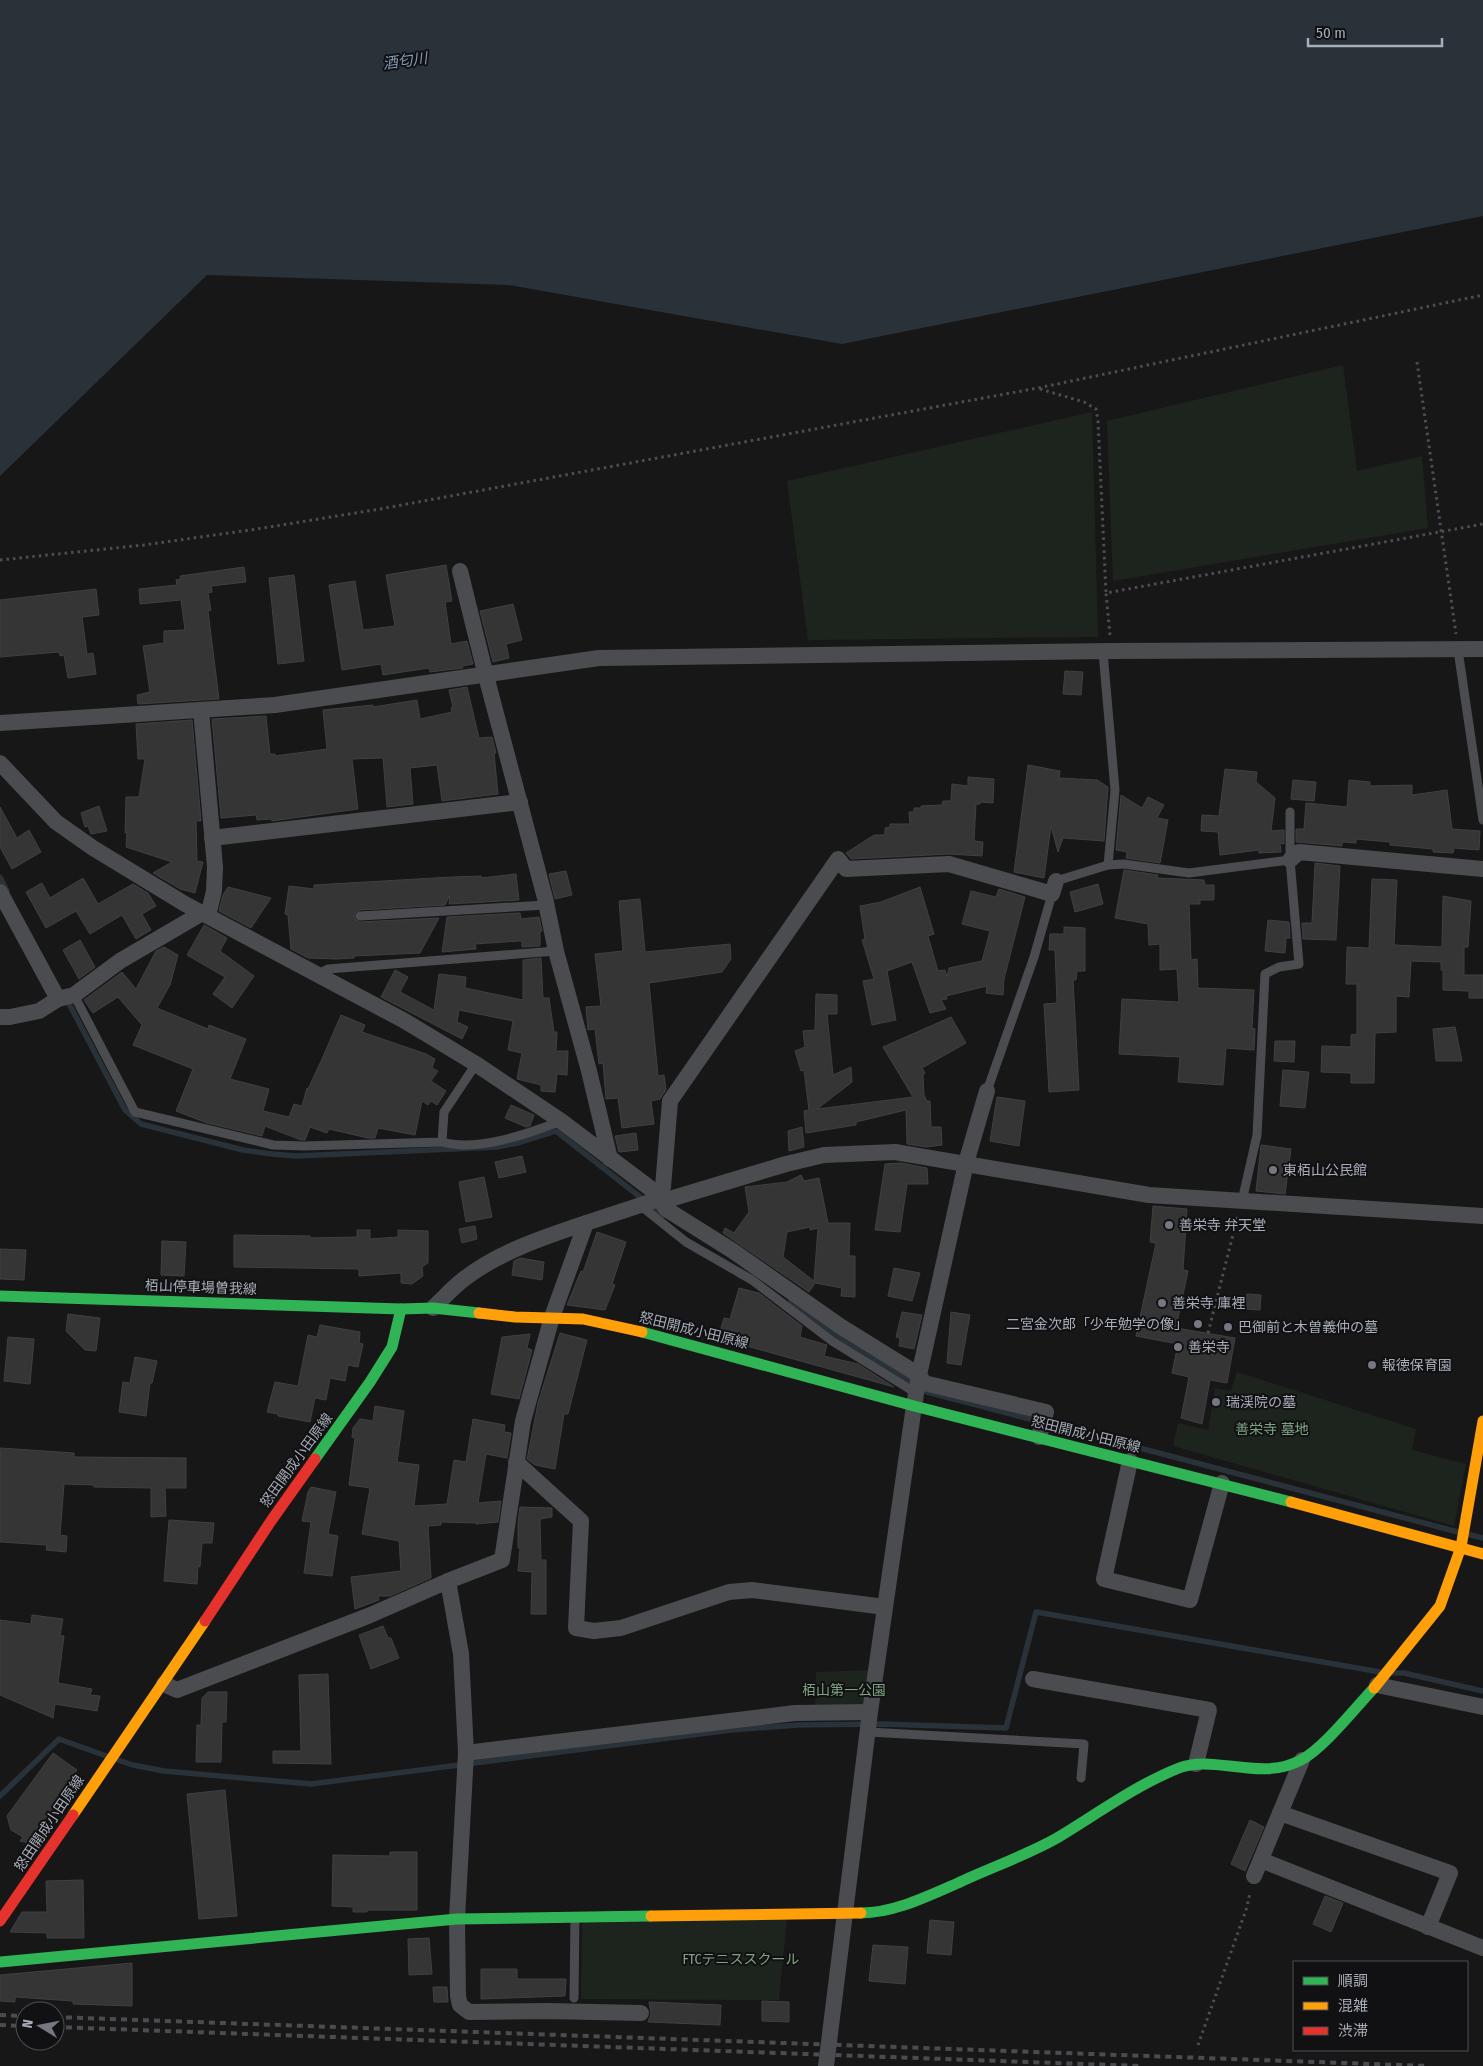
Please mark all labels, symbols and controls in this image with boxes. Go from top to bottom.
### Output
scale bar [1308,15,1442,47]
text: 50 m [1316,24,1346,42]
water label: 酒匂川 [381,49,431,73]
place label: 東栢山公民館 [1283,1162,1367,1179]
marker: 東栢山公民館 [1267,1164,1279,1176]
place label: 善栄寺 弁天堂 [1179,1217,1266,1234]
marker: 善栄寺 弁天堂 [1163,1219,1175,1231]
street label: 栢山停車場曽我線 [145,1277,257,1298]
place label: 善栄寺 庫裡 [1172,1295,1245,1312]
marker: 善栄寺 庫裡 [1156,1297,1168,1309]
street label: 怒田開成小田原線 [637,1309,750,1352]
place label: 二宮金次郎「少年勉学の像」 [1006,1316,1188,1333]
marker: 二宮金次郎「少年勉学の像」 [1192,1318,1204,1330]
place label: 巴御前と木曽義仲の墓 [1238,1319,1378,1336]
marker: 巴御前と木曽義仲の墓 [1222,1321,1234,1333]
place label: 善栄寺 [1188,1339,1230,1356]
marker: 善栄寺 [1172,1341,1184,1353]
place label: 報徳保育園 [1382,1357,1452,1374]
marker: 報徳保育園 [1366,1359,1378,1371]
place label: 瑞渓院の墓 [1226,1394,1296,1411]
marker: 瑞渓院の墓 [1210,1396,1222,1408]
street label: 怒田開成小田原線 [257,1410,336,1511]
street label: 怒田開成小田原線 [1029,1413,1142,1456]
park label: 善栄寺 墓地 [1235,1421,1309,1438]
park label: 栢山第一公園 [802,1682,886,1699]
street label: 怒田開成小田原線 [11,1772,88,1874]
park label: FTCテニススクール [682,1951,800,1968]
legend [1293,1961,1468,2051]
text: 順調 [1338,1972,1368,1990]
text: 混雑 [1338,1997,1368,2015]
north arrow [15,2001,65,2051]
text: N [19,2018,37,2029]
text: 渋滞 [1338,2022,1368,2040]

